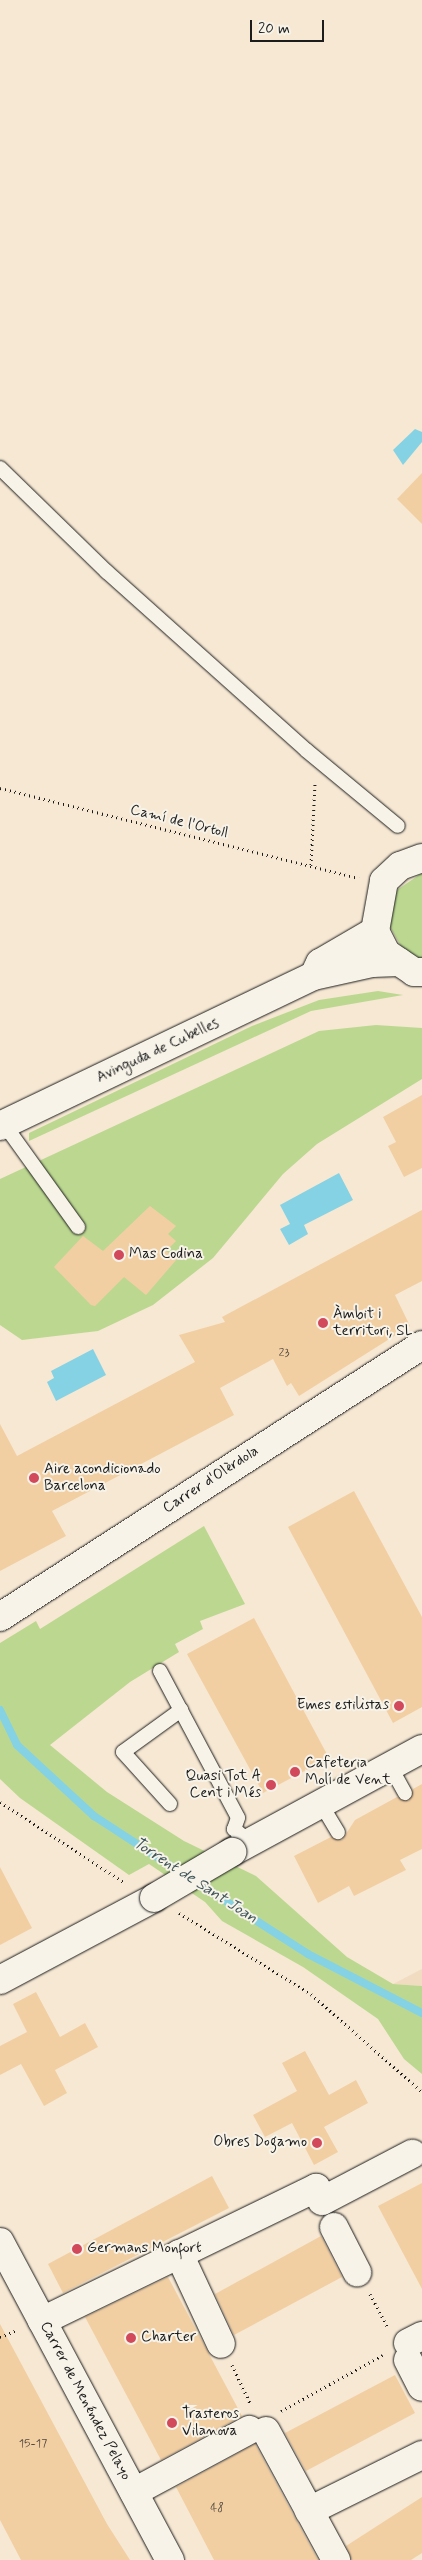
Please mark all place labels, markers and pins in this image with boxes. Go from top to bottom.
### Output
place label: Mas Codina [129,1246,209,1264]
marker: Mas Codina [113,1249,125,1261]
place label: Àmbit i territori, SL [333,1305,412,1340]
marker: Àmbit i territori, SL [317,1317,329,1329]
place label: Aire acondicionado Barcelona [44,1460,161,1495]
marker: Aire acondicionado Barcelona [28,1472,40,1484]
place label: Emes estilistas [296,1697,389,1715]
marker: Emes estilistas [393,1700,405,1712]
place label: Cafeteria Molí de Vent [305,1754,386,1789]
marker: Cafeteria Molí de Vent [289,1766,301,1778]
place label: Quasi Tot A Cent i Més [190,1767,261,1802]
marker: Quasi Tot A Cent i Més [265,1779,277,1791]
place label: Obres Dogamo [213,2134,307,2152]
marker: Obres Dogamo [311,2137,323,2149]
place label: Germans Monfort [87,2240,203,2258]
marker: Germans Monfort [71,2243,83,2255]
place label: Charter [141,2329,196,2347]
marker: Charter [125,2332,137,2344]
place label: Trasteros Vilanova [182,2405,239,2440]
marker: Trasteros Vilanova [166,2417,178,2429]

